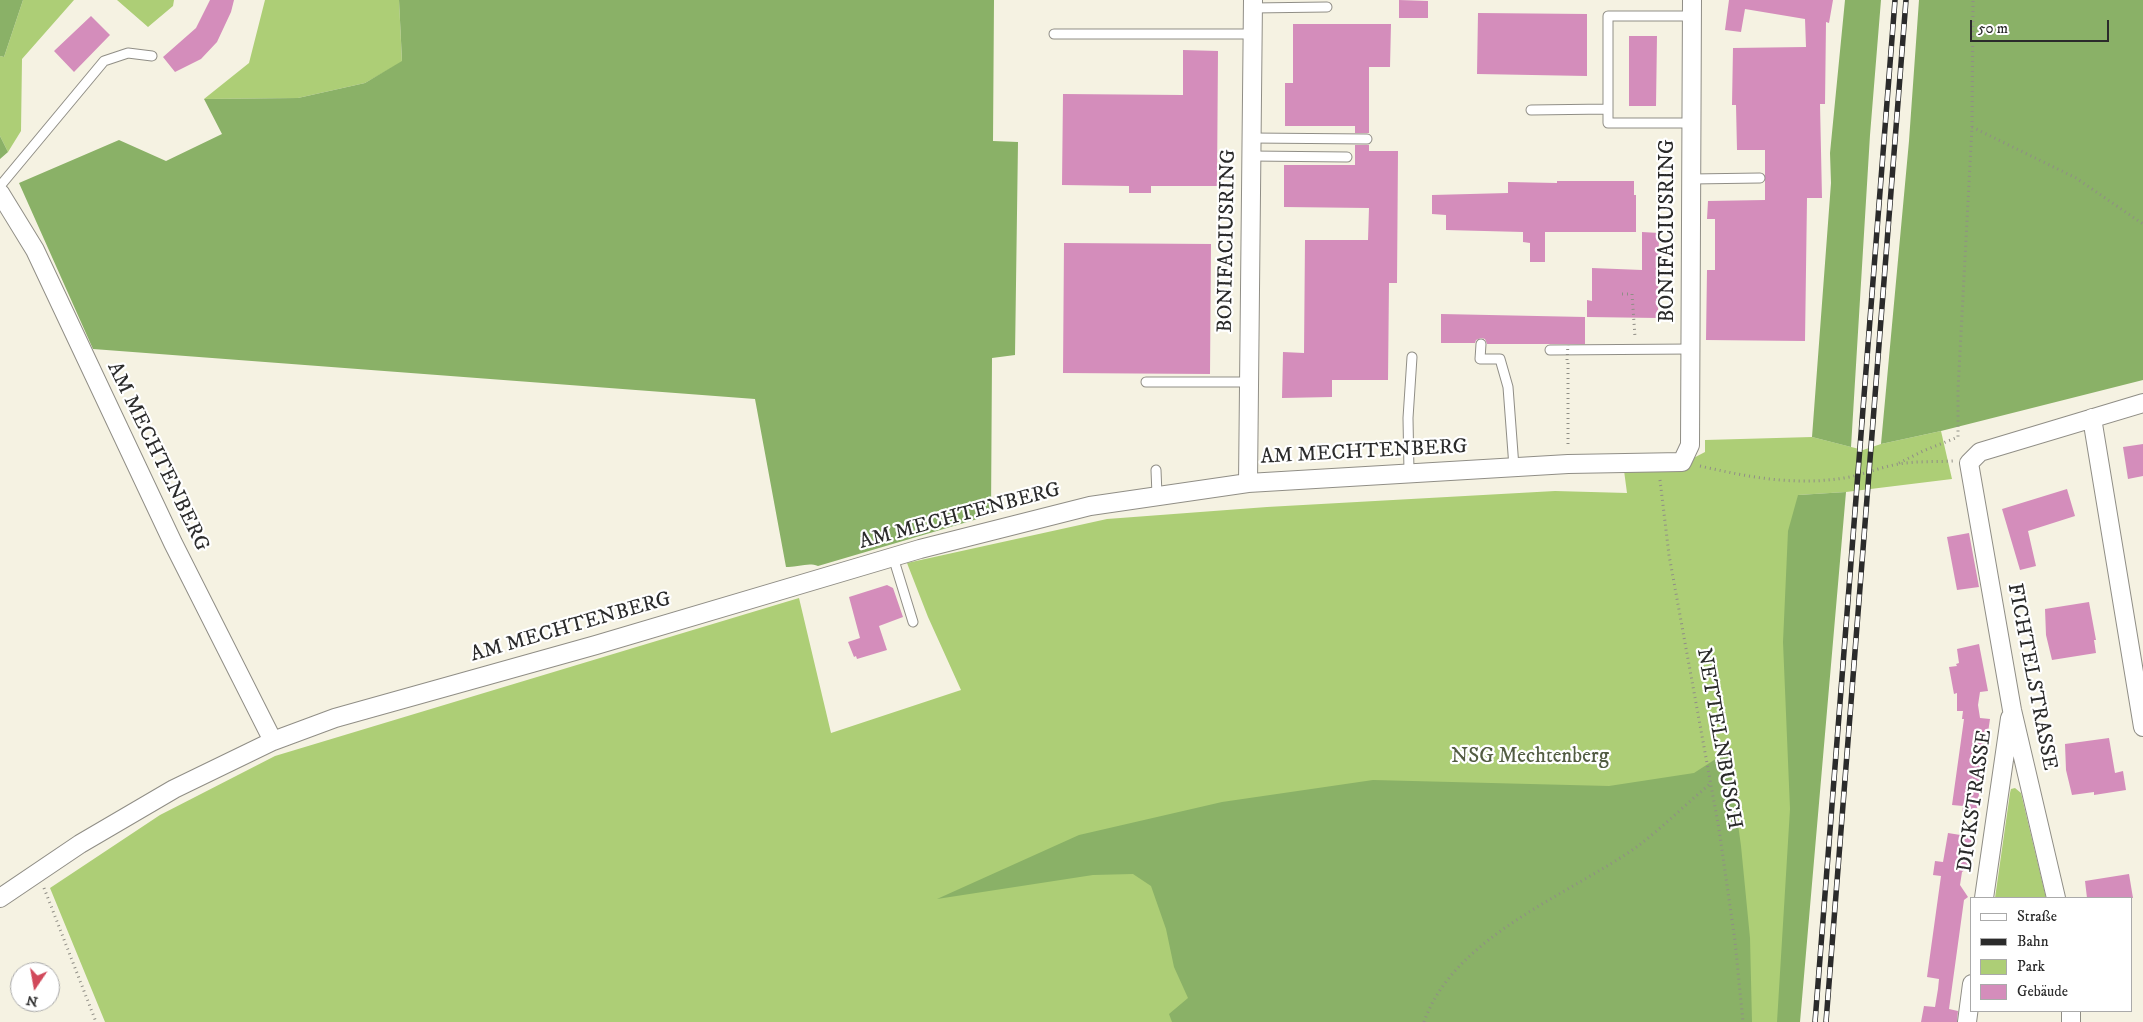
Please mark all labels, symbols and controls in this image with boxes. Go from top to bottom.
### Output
scale bar [1973,10,2112,42]
text: 50 m [1978,19,2008,38]
street label: BONIFACIUSRING [1656,139,1682,323]
street label: BONIFACIUSRING [1214,149,1242,333]
street label: AM MECHTENBERG [100,358,214,556]
street label: AM MECHTENBERG [1260,435,1468,471]
street label: AM MECHTENBERG [857,478,1063,556]
street label: FICHTELSTRASSE [2001,581,2061,773]
street label: AM MECHTENBERG [468,587,674,669]
street label: NETTELNBUSCH [1690,646,1746,832]
street label: DICKSTRASSE [1954,728,1998,874]
park label: NSG Mechtenberg [1451,745,1609,771]
legend [1970,897,2133,1012]
text: Straße [2017,907,2057,926]
text: Bahn [2017,932,2049,951]
text: Park [2017,957,2045,976]
north arrow [10,962,60,1012]
text: Gebäude [2017,982,2068,1001]
text: N [25,991,40,1011]

